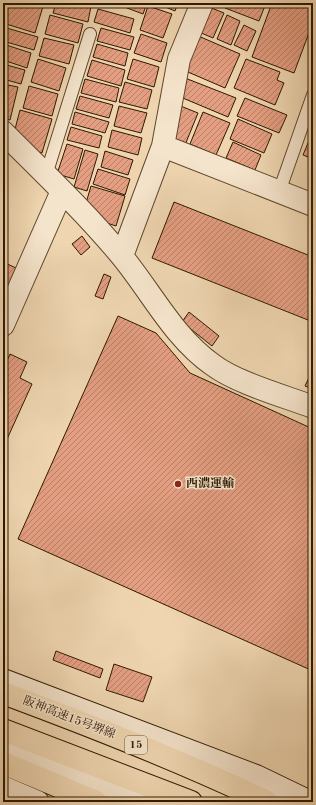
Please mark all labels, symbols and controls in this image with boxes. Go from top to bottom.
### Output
place label: 西濃運輸 [186,476,235,490]
marker: 西濃運輸 [173,479,183,489]
street label: 阪神高速15号堺線 [21,693,118,741]
road number: 15 [125,736,147,754]

